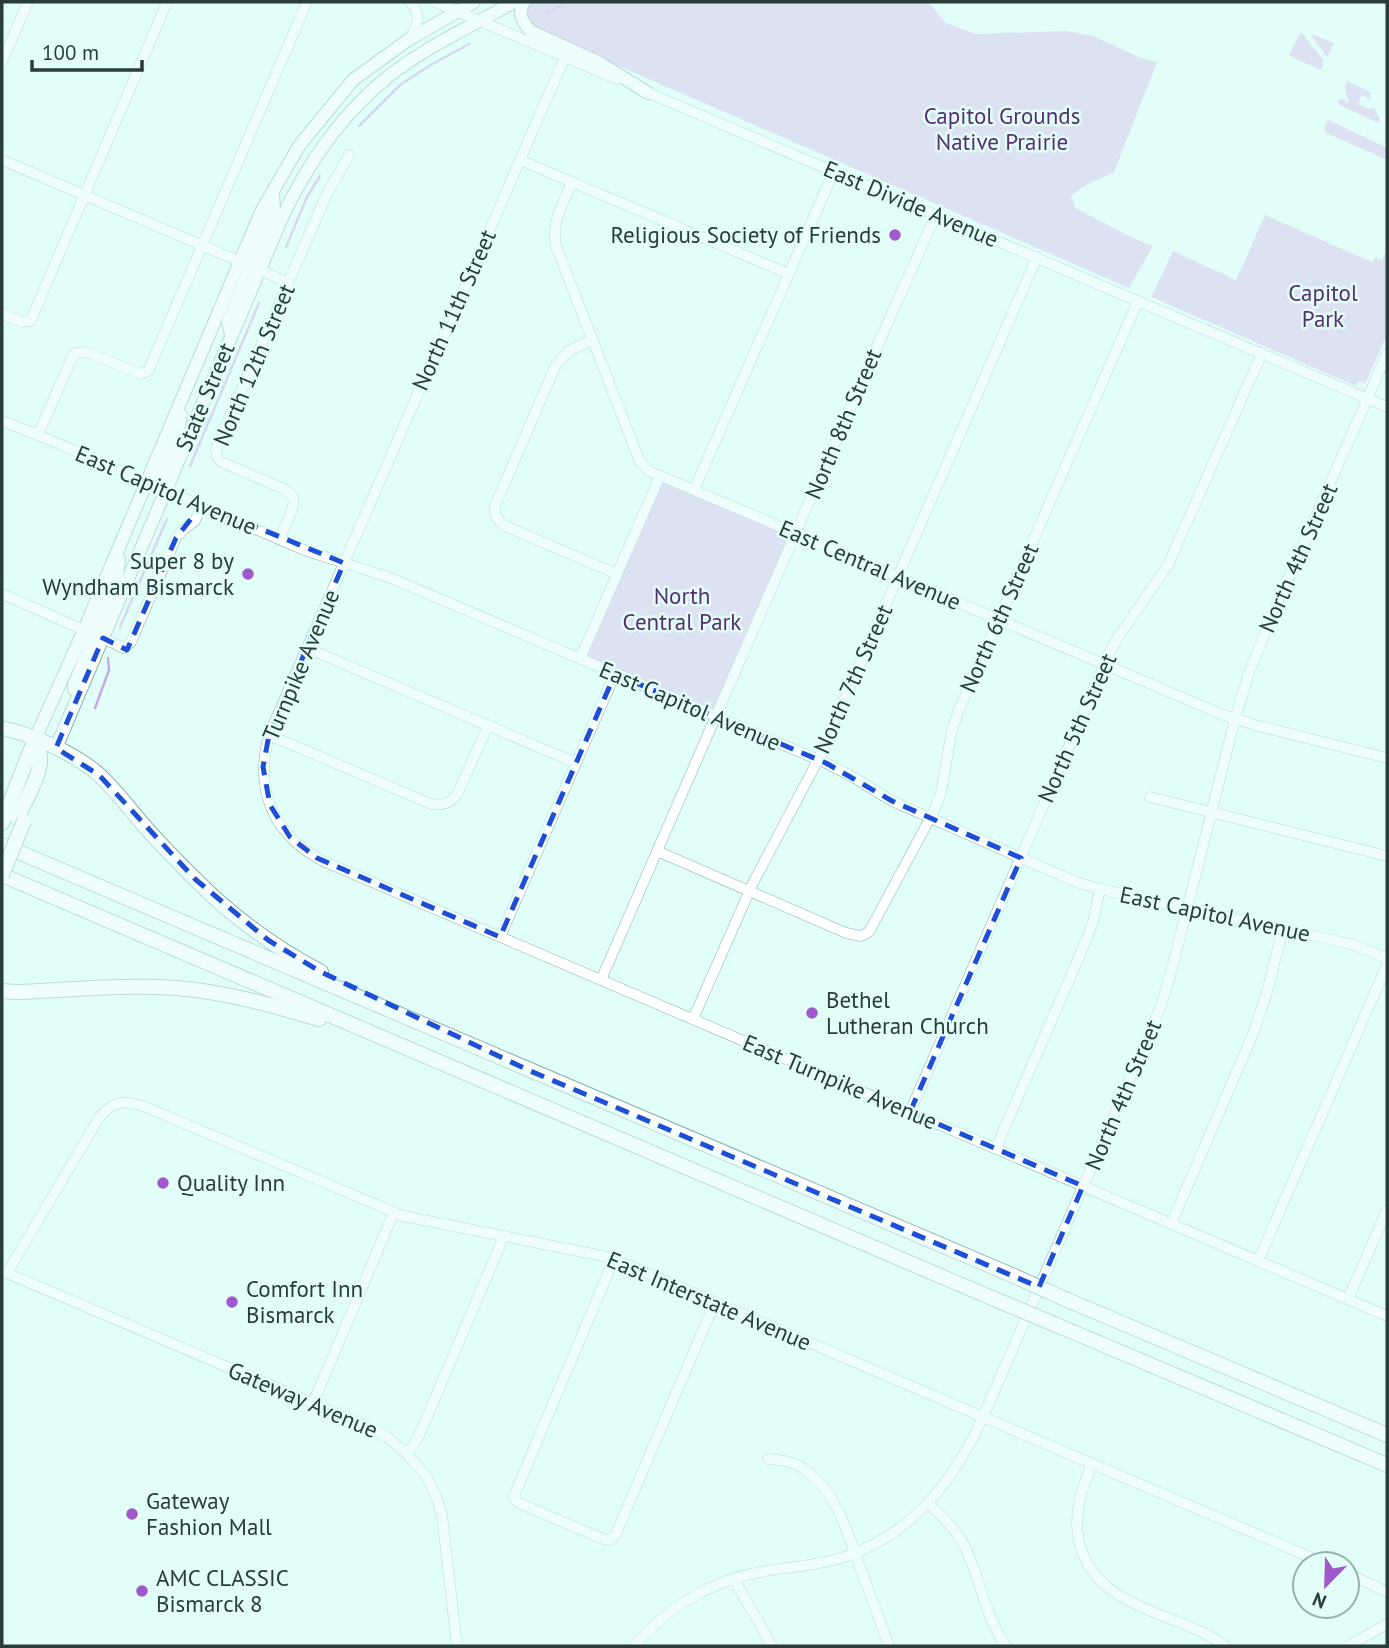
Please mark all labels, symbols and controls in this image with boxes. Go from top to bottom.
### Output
scale bar [32,28,142,72]
text: 100 m [42,39,99,66]
park label: Capitol Grounds Native Prairie [924,101,1080,156]
street label: East Divide Avenue [819,154,1003,253]
place label: Religious Society of Friends [610,220,881,249]
street label: North 11th Street [405,225,502,395]
marker: Religious Society of Friends [887,227,903,243]
park label: Capitol Park [1288,278,1358,333]
street label: North 12th Street [206,279,301,450]
street label: State Street [169,338,241,456]
street label: North 8th Street [798,344,887,503]
street label: East Capitol Avenue [71,438,261,541]
street label: North 4th Street [1252,478,1344,637]
street label: East Central Avenue [775,513,966,616]
street label: North 6th Street [953,538,1045,697]
place label: Super 8 by Wyndham Bismarck [42,546,234,601]
marker: Super 8 by Wyndham Bismarck [240,566,256,582]
park label: North Central Park [623,581,741,636]
street label: Turnpike Avenue [256,585,345,745]
street label: North 7th Street [807,600,898,758]
street label: North 5th Street [1031,648,1123,807]
street label: East Capitol Avenue [595,654,785,757]
street label: East Capitol Avenue [1117,879,1313,948]
place label: Bethel Lutheran Church [826,985,989,1040]
marker: Bethel Lutheran Church [804,1005,820,1021]
street label: North 4th Street [1078,1015,1167,1174]
street label: East Turnpike Avenue [739,1028,942,1136]
place label: Quality Inn [177,1168,285,1197]
marker: Quality Inn [155,1175,171,1191]
street label: East Interstate Avenue [603,1244,816,1357]
place label: Comfort Inn Bismarck [246,1274,363,1329]
marker: Comfort Inn Bismarck [224,1294,240,1310]
street label: Gateway Avenue [224,1355,382,1444]
place label: Gateway Fashion Mall [146,1486,272,1541]
marker: Gateway Fashion Mall [124,1506,140,1522]
north arrow [1291,1550,1361,1620]
place label: AMC CLASSIC Bismarck 8 [156,1563,289,1618]
marker: AMC CLASSIC Bismarck 8 [134,1583,150,1599]
text: N [1309,1587,1330,1614]

